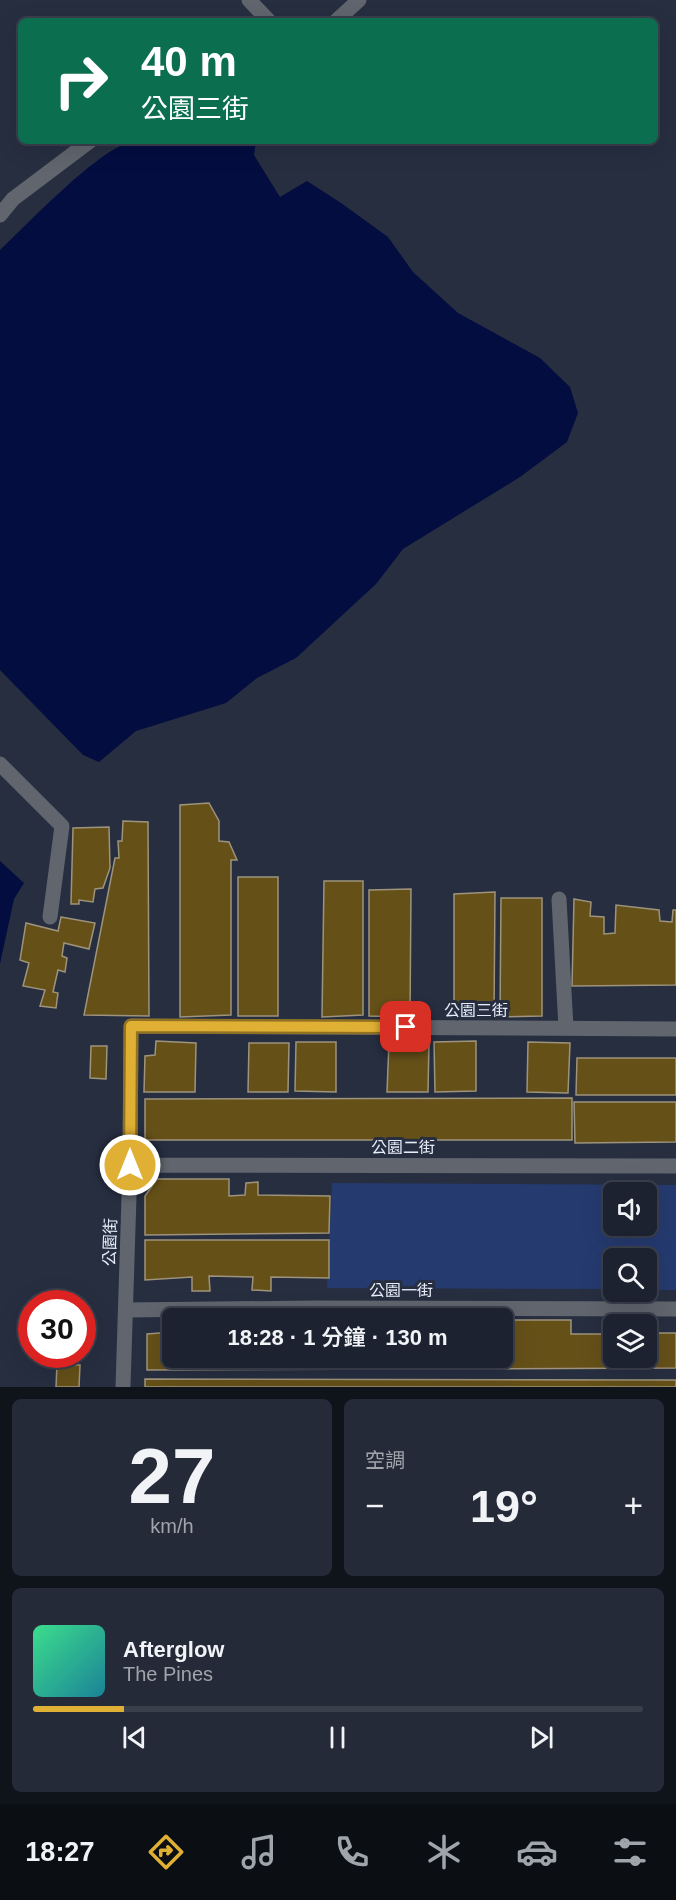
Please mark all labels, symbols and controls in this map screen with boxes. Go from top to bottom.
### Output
text: 40 m [141,38,237,85]
icon: right [42,42,120,120]
text: 公園三街 [141,94,249,124]
pin [380,1001,431,1052]
street label: 公園三街 [444,1002,508,1019]
icon: arrive [389,1010,422,1043]
position arrow [98,1133,162,1197]
street label: 公園二街 [371,1139,435,1156]
map controls [603,1182,657,1368]
button: sound [603,1182,657,1236]
street label: 公園街 [101,1218,119,1266]
button: search [603,1248,657,1302]
street label: 公園一街 [369,1282,433,1299]
speed limit sign: 30 [18,1290,96,1368]
button: layers [603,1314,657,1368]
text: 18:28 · 1 分鐘 · 130 m [227,1325,448,1350]
text: 27 [129,1432,215,1520]
text: 空調 [365,1449,405,1471]
text: 19° [470,1481,538,1532]
text: − [365,1487,384,1524]
text: + [624,1487,643,1524]
text: km/h [150,1515,194,1537]
text: Afterglow [123,1637,224,1662]
text: The Pines [123,1663,213,1685]
icon: previous [118,1721,151,1754]
icon: pause [321,1721,354,1754]
icon: next [525,1721,558,1754]
icon: directions [145,1831,187,1873]
icon: music [238,1831,280,1873]
icon: phone [331,1831,373,1873]
icon: climate [423,1831,465,1873]
icon: car [516,1831,558,1873]
icon: filters [609,1831,651,1873]
text: 18:27 [25,1837,94,1867]

